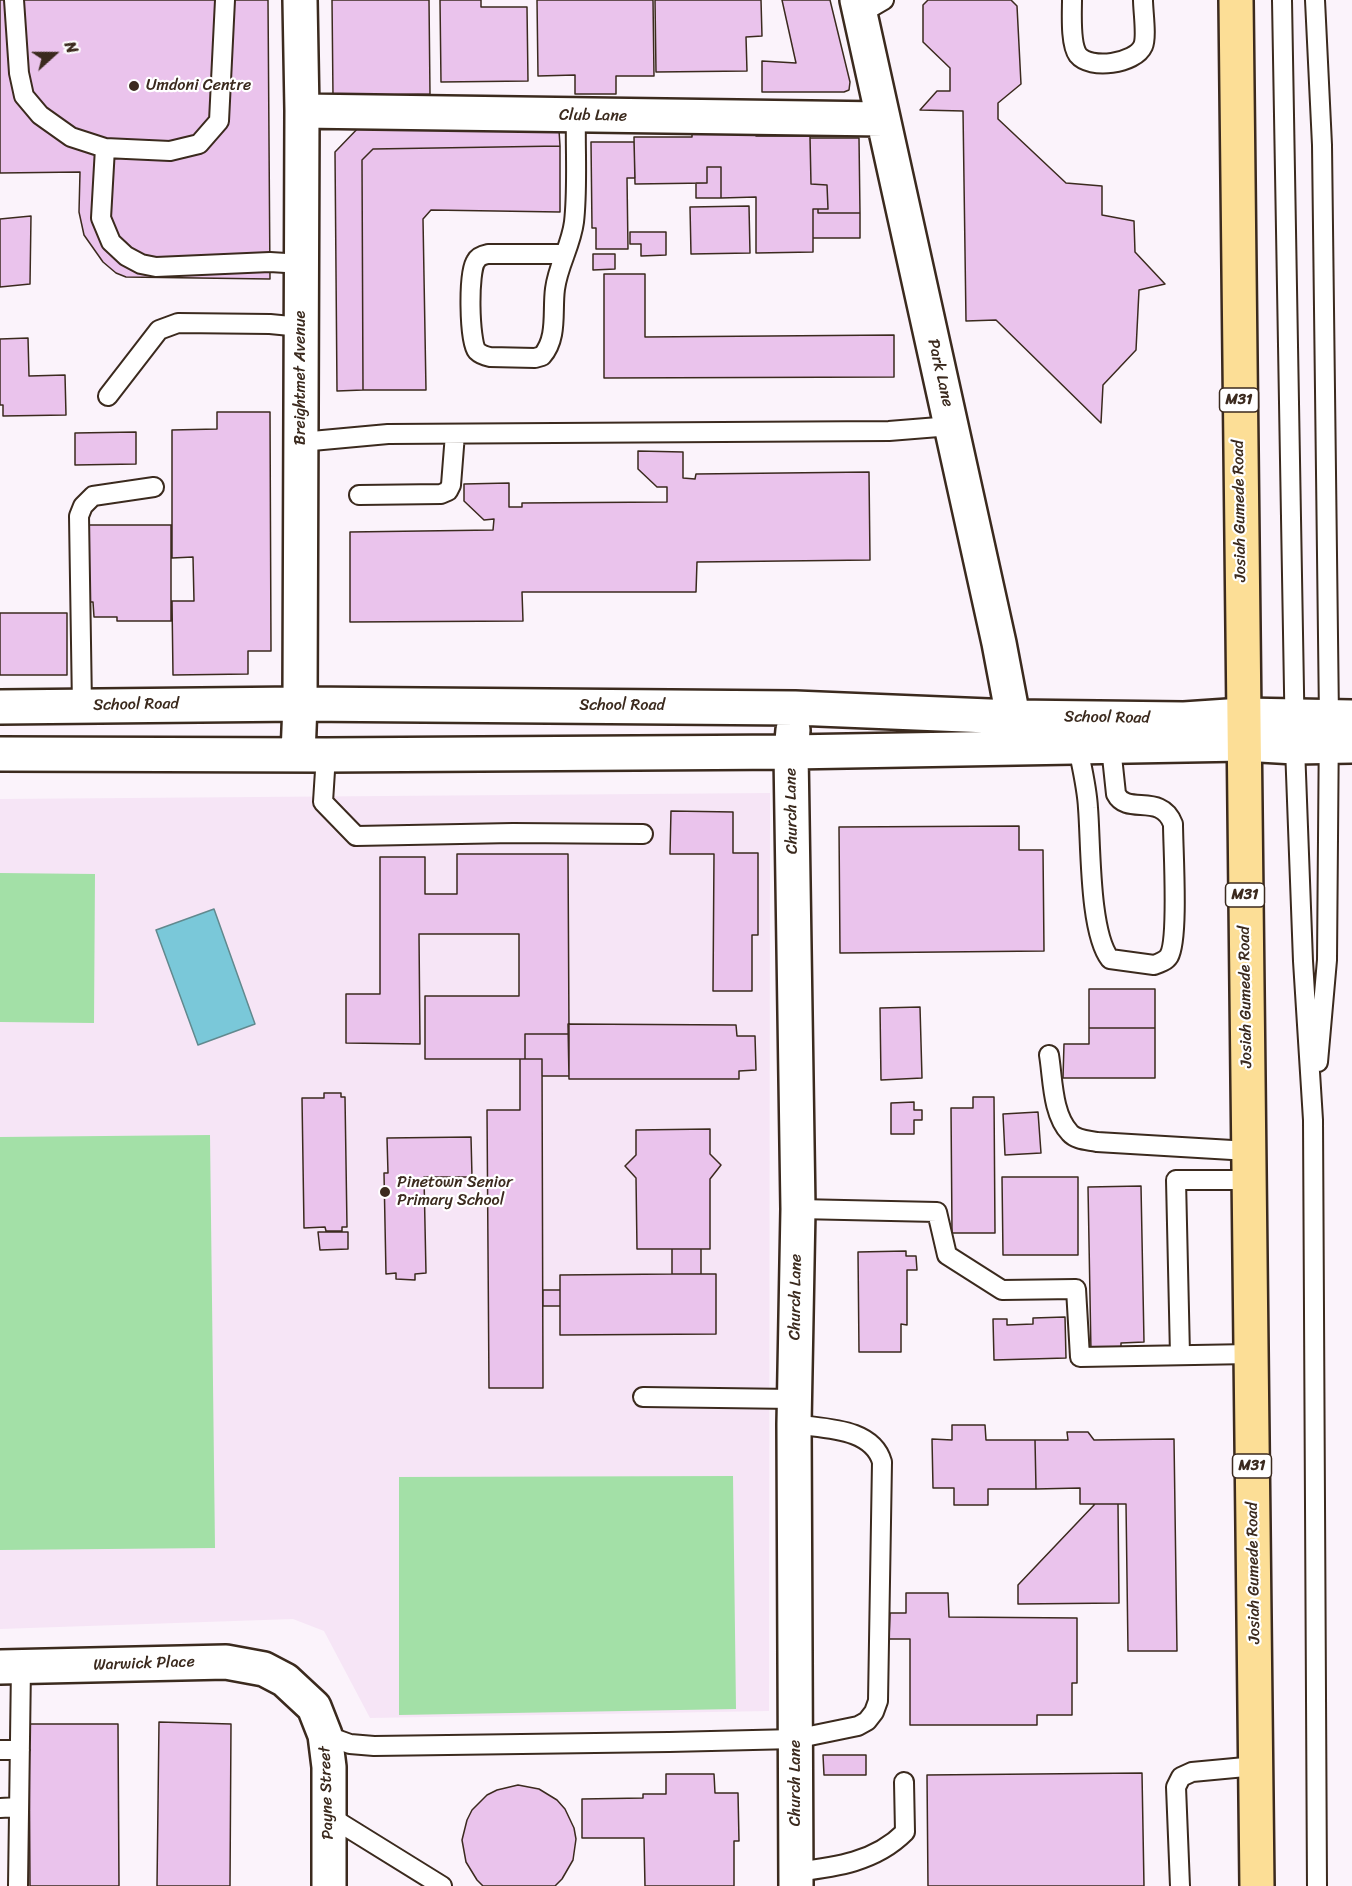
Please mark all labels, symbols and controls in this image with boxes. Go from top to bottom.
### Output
north arrow [24,24,84,84]
text: N [56,37,87,58]
place label: Umdoni Centre [146,76,251,96]
marker: Umdoni Centre [127,79,141,93]
street label: Club Lane [559,106,627,126]
street label: Breightmet Avenue [291,311,311,445]
street label: Park Lane [923,337,957,409]
road number: M31 [1220,388,1258,412]
street label: Josiah Gumede Road [1229,440,1251,582]
street label: School Road [93,695,179,715]
street label: School Road [579,696,665,716]
street label: School Road [1064,708,1150,728]
street label: Church Lane [782,768,802,854]
road number: M31 [1226,883,1264,907]
street label: Josiah Gumede Road [1235,926,1257,1068]
place label: Pinetown Senior Primary School [397,1173,513,1211]
marker: Pinetown Senior Primary School [378,1185,392,1199]
street label: Church Lane [786,1254,806,1340]
road number: M31 [1232,1454,1272,1478]
street label: Josiah Gumede Road [1243,1502,1265,1644]
street label: Warwick Place [93,1653,195,1675]
street label: Church Lane [786,1740,806,1826]
street label: Payne Street [316,1746,338,1840]

